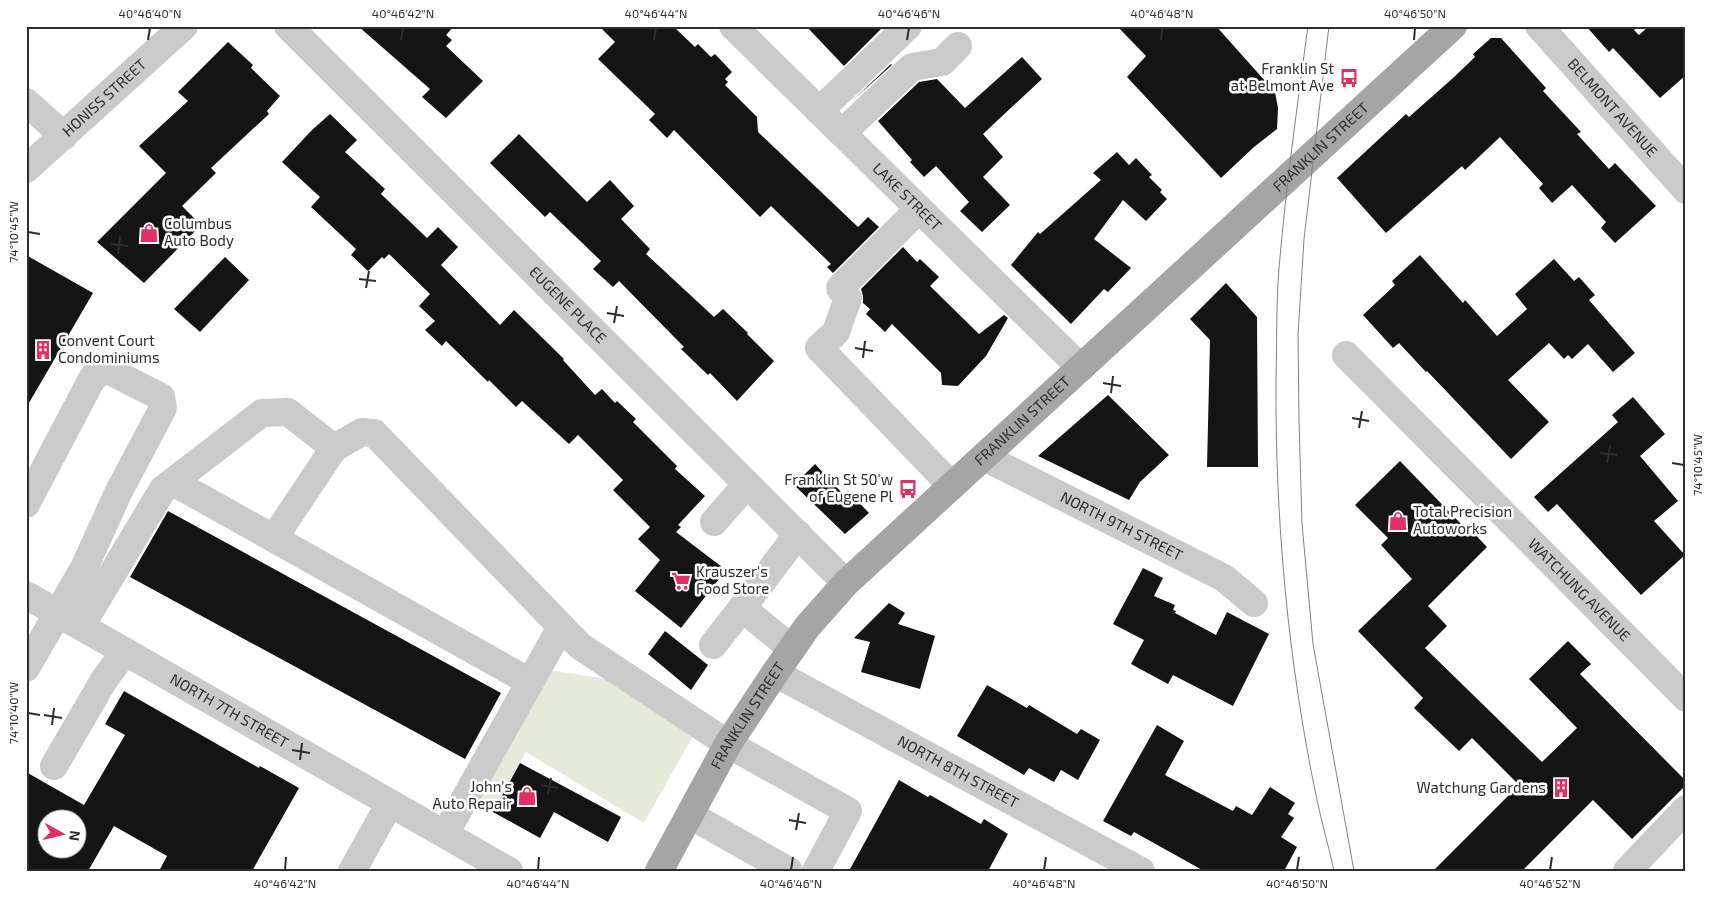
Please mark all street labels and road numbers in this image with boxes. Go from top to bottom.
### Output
street label: HONISS STREET [58,54,150,140]
street label: BELMONT AVENUE [1564,54,1662,160]
street label: FRANKLIN STREET [1269,98,1372,195]
street label: LAKE STREET [869,159,946,234]
street label: EUGENE PLACE [526,262,611,347]
street label: FRANKLIN STREET [970,372,1074,469]
street label: NORTH 9TH STREET [1058,487,1186,564]
street label: WATCHUNG AVENUE [1525,534,1635,645]
street label: FRANKLIN STREET [706,658,788,772]
street label: NORTH 7TH STREET [167,669,292,751]
street label: NORTH 8TH STREET [895,731,1022,811]

